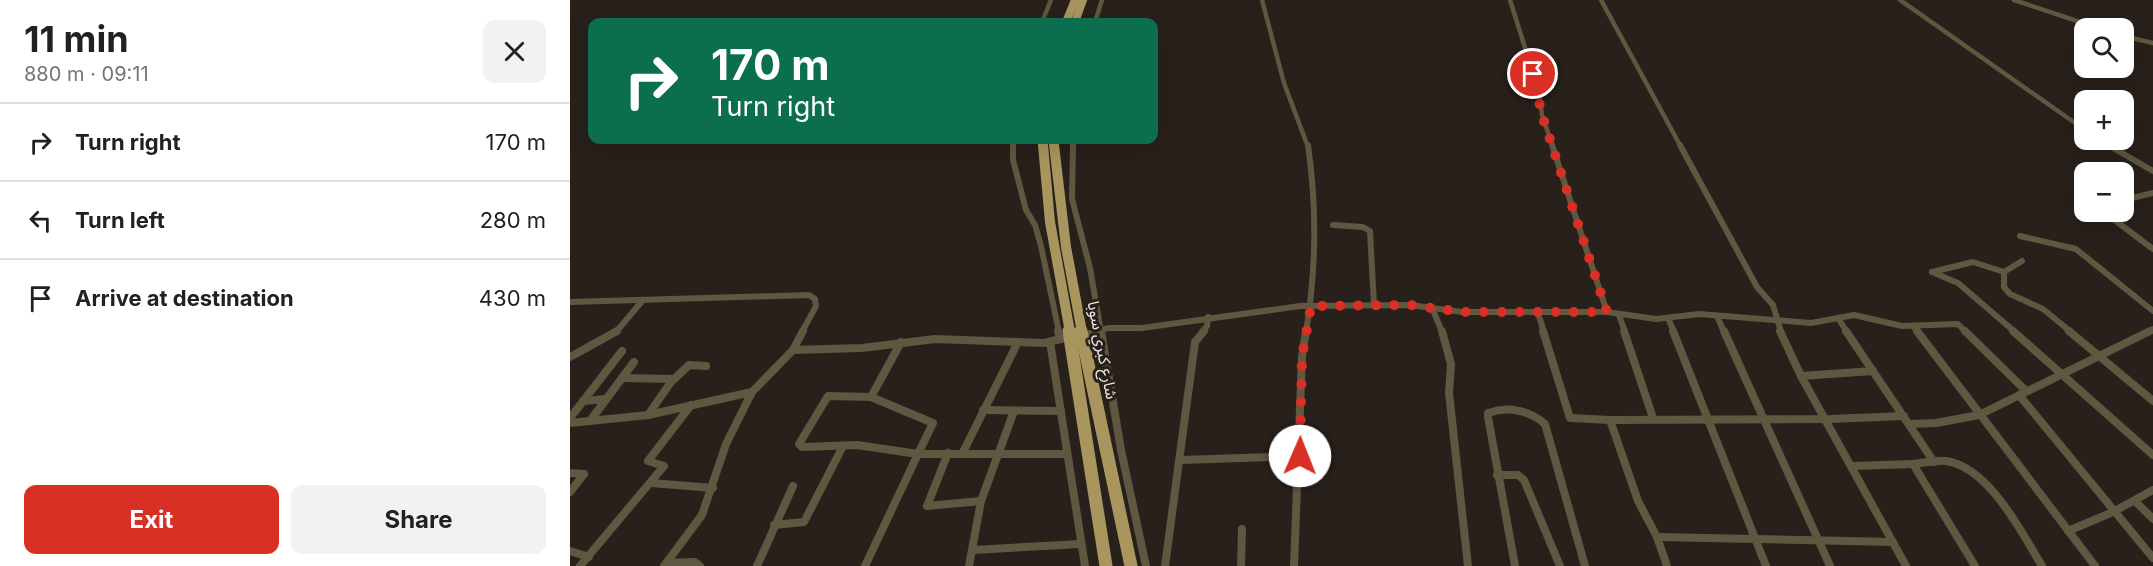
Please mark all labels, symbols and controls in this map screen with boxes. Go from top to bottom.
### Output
text: 11 min [24,17,129,61]
map controls [2074,18,2134,222]
button: search [2074,18,2134,78]
button: close [483,20,546,83]
text: 170 m [711,39,829,90]
icon: right [612,42,690,120]
pin [1507,48,1558,99]
icon: arrive [1516,57,1549,90]
text: 880 m · 09:11 [24,62,149,86]
text: Turn right [711,90,835,123]
button: + [2074,90,2134,150]
icon: right [24,126,57,159]
text: Turn right [75,129,181,155]
text: 170 m [486,129,546,155]
button: − [2074,162,2134,222]
icon: left [24,204,57,237]
text: Turn left [75,207,165,233]
text: 280 m [480,207,546,233]
icon: arrive [24,282,57,315]
text: Arrive at destination [75,285,294,311]
text: 430 m [479,285,546,311]
street label: شارع كبري سوبا [1081,299,1122,401]
position arrow [1268,424,1332,488]
button: Exit [24,485,279,554]
button: Share [291,485,546,554]

